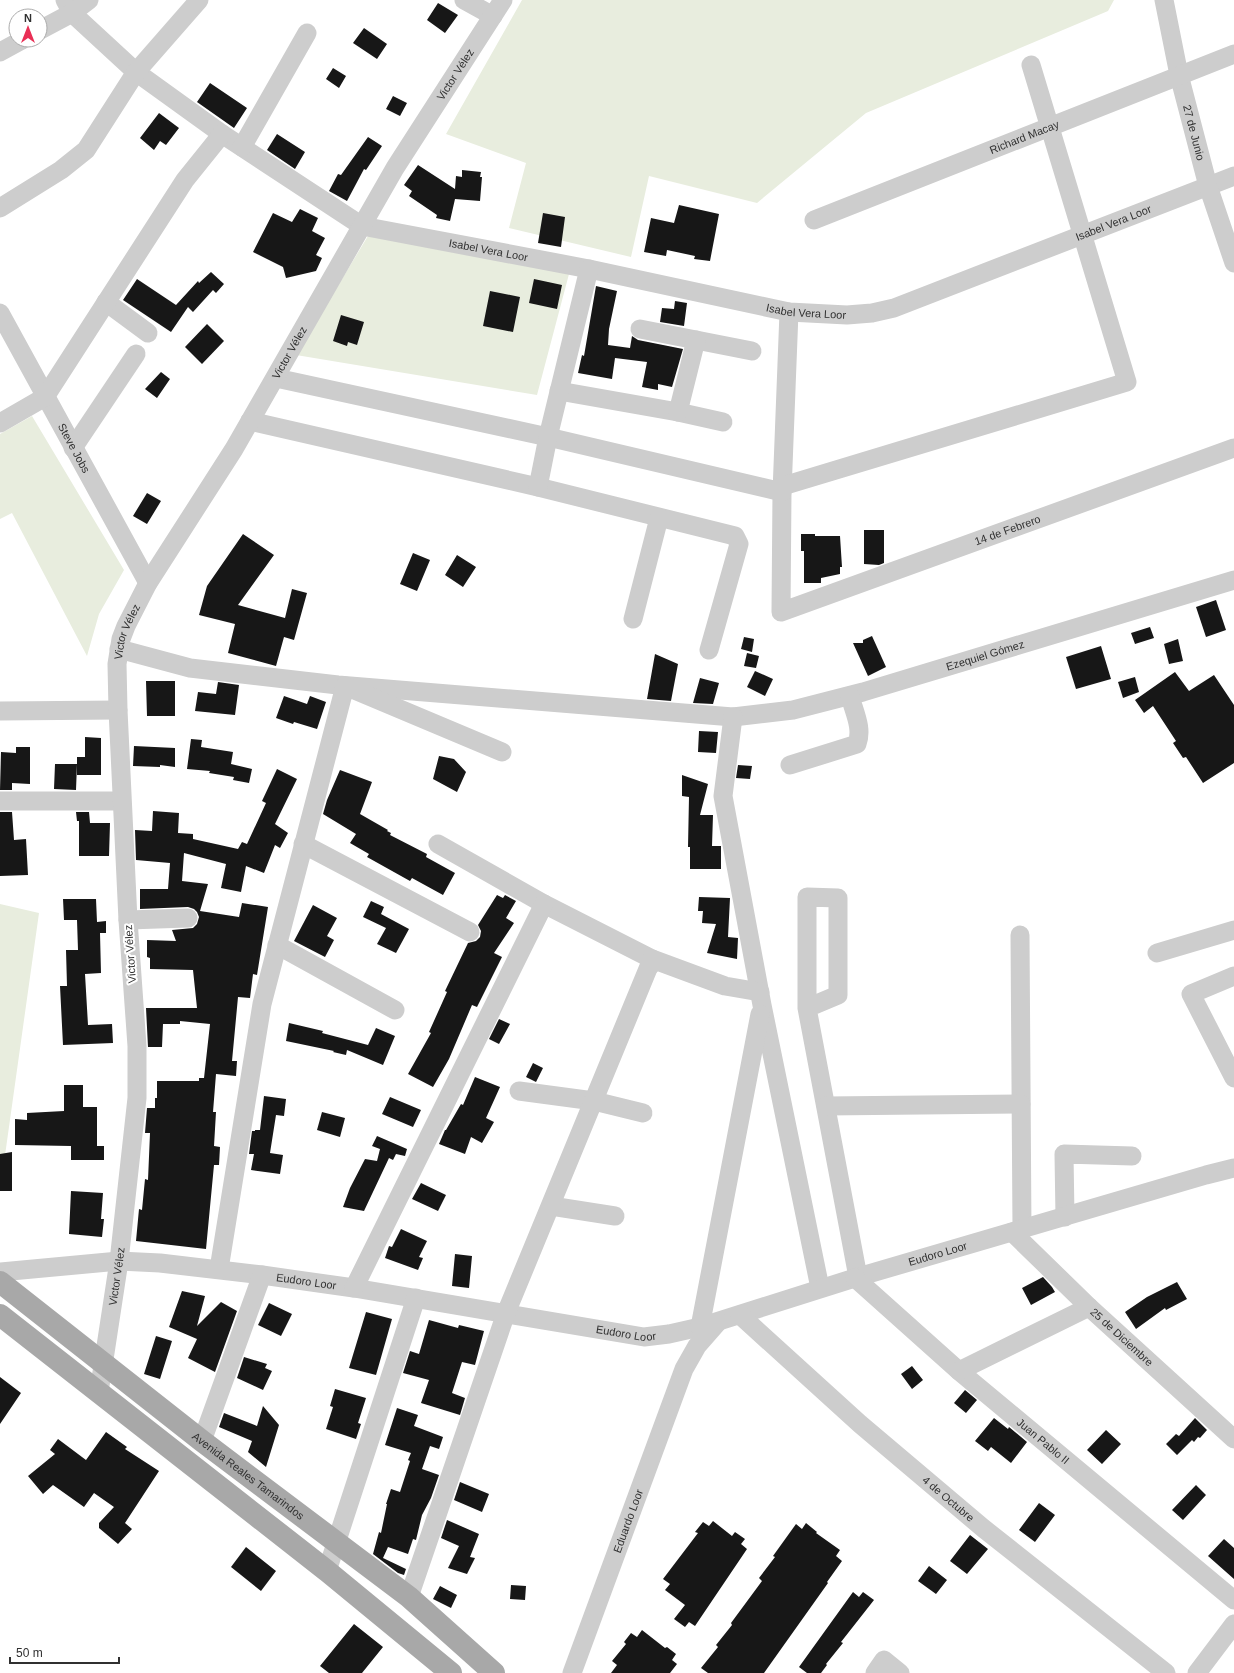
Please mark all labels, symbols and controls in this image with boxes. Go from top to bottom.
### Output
north arrow [8,8,48,48]
text: N [24,12,32,24]
street label: Victor Vélez [434,47,476,102]
street label: 27 de Junio [1181,104,1207,162]
street label: Richard Macay [988,118,1061,156]
street label: Isabel Vera Loor [1074,203,1153,243]
street label: Isabel Vera Loor [448,237,529,263]
street label: Isabel Vera Loor [765,301,847,321]
street label: Victor Vélez [269,324,309,381]
street label: Steve Jobs [56,421,93,475]
street label: 14 de Febrero [973,513,1042,547]
street label: Victor Vélez [112,602,142,660]
street label: Ezequiel Gómez [945,638,1026,673]
street label: Victor Vélez [122,924,138,984]
street label: Eudoro Loor [907,1239,969,1268]
street label: Victor Vélez [106,1247,126,1306]
street label: Eudoro Loor [275,1271,337,1291]
street label: 25 de Diciembre [1088,1306,1156,1368]
street label: Eudoro Loor [595,1323,657,1343]
street label: Juan Pablo II [1015,1416,1072,1466]
street label: Avenida Reales Tamarindos [190,1430,307,1522]
street label: 4 de Octubre [920,1474,977,1524]
street label: Eduardo Loor [611,1487,645,1554]
scale bar [10,1639,119,1665]
text: 50 m [16,1646,43,1660]

